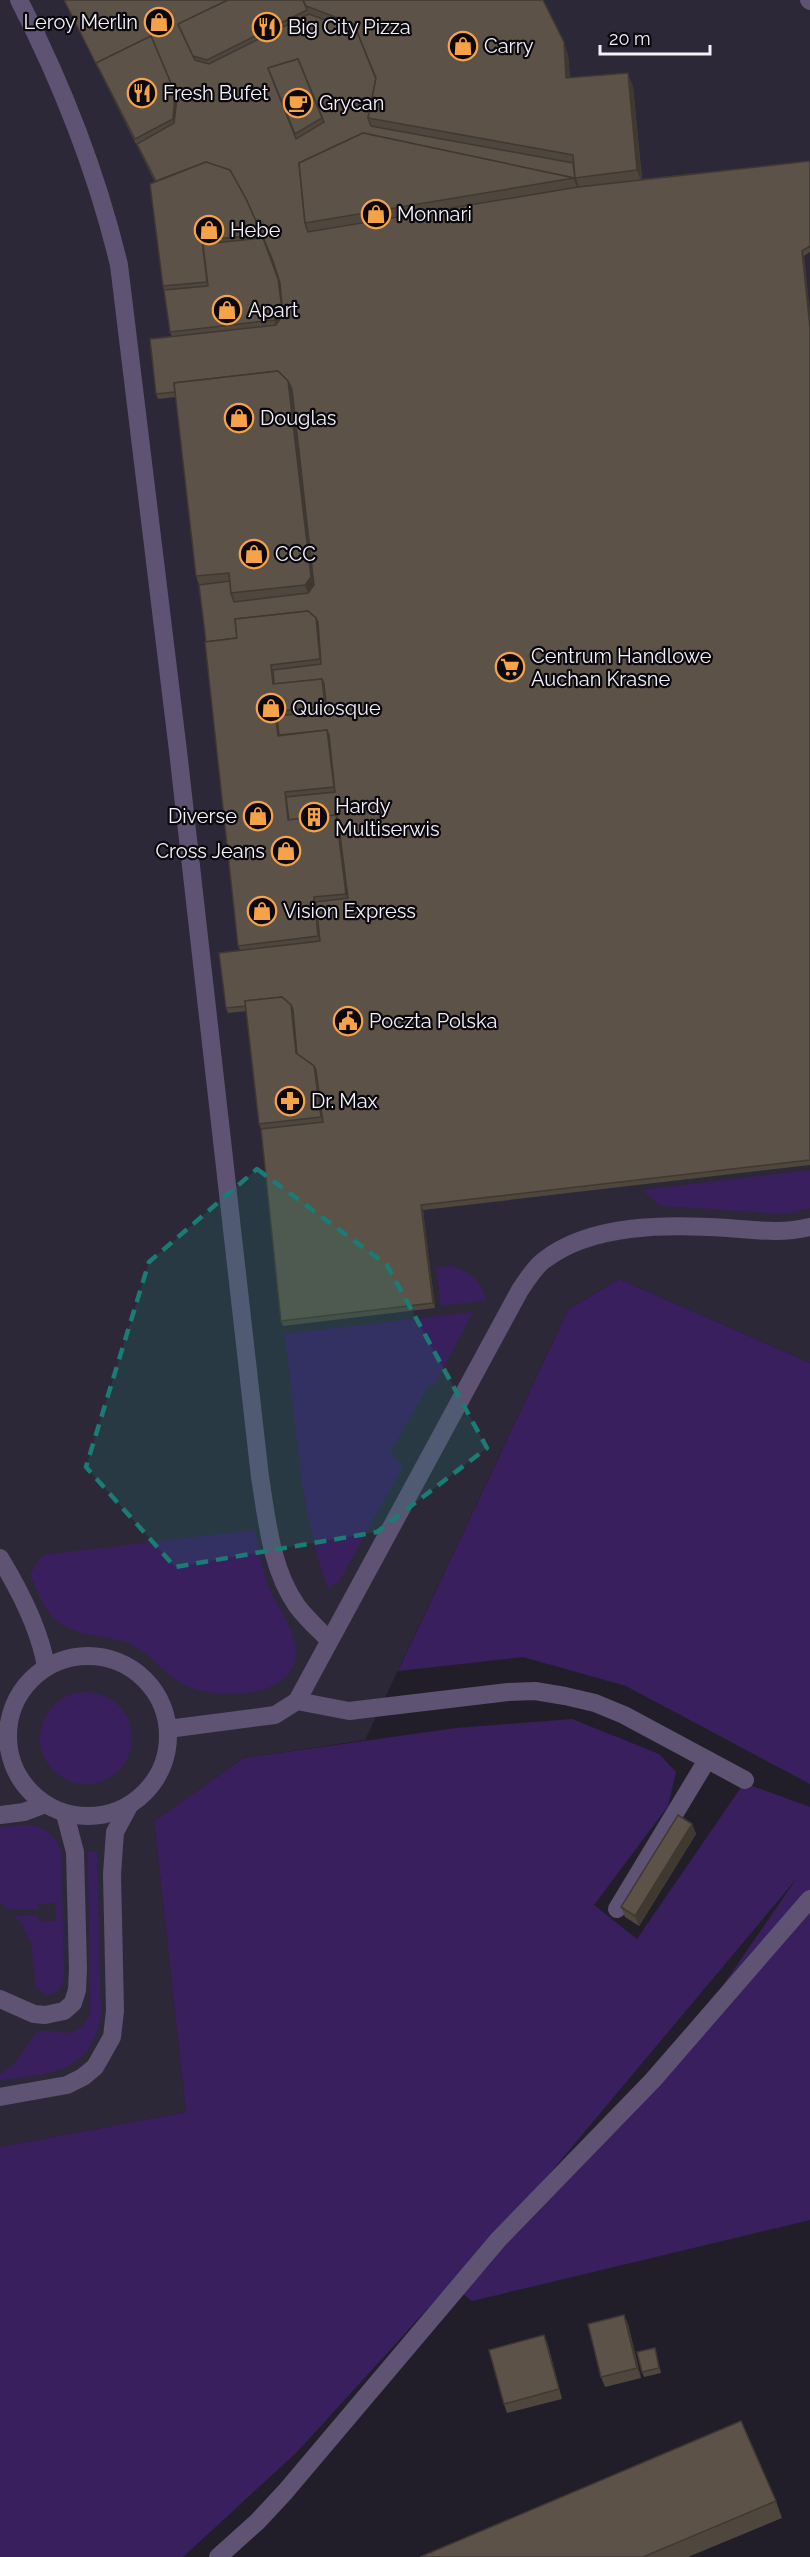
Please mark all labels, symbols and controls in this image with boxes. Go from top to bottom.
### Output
shop icon: Leroy Merlin [143,6,175,38]
place label: Leroy Merlin [24,10,138,34]
restaurant icon: Big City Pizza [251,11,283,43]
place label: Big City Pizza [288,15,411,39]
scale bar [600,18,710,56]
text: 20 m [609,28,651,49]
shop icon: Carry [447,30,479,62]
place label: Carry [484,34,534,58]
restaurant icon: Fresh Bufet [126,77,158,109]
place label: Fresh Bufet [163,81,269,105]
cafe icon: Grycan [282,87,314,119]
place label: Grycan [319,91,384,115]
shop icon: Monnari [360,198,392,230]
place label: Monnari [397,202,472,226]
shop icon: Hebe [193,214,225,246]
place label: Hebe [230,218,281,242]
shop icon: Apart [211,294,243,326]
place label: Apart [248,298,299,322]
shop icon: Douglas [223,402,255,434]
place label: Douglas [260,406,336,430]
shop icon: CCC [238,538,270,570]
place label: CCC [275,542,316,566]
place label: Centrum Handlowe Auchan Krasne [531,644,712,691]
supermarket icon: Centrum Handlowe Auchan Krasne [494,651,526,683]
shop icon: Quiosque [255,692,287,724]
place label: Quiosque [292,696,381,720]
place label: Hardy Multiserwis [335,794,440,841]
shop icon: Diverse [242,800,274,832]
building icon: Hardy Multiserwis [298,801,330,833]
place label: Diverse [168,804,237,828]
shop icon: Cross Jeans [270,835,302,867]
place label: Cross Jeans [155,839,265,863]
shop icon: Vision Express [246,895,278,927]
place label: Vision Express [283,899,416,923]
public building icon: Poczta Polska [332,1005,364,1037]
place label: Poczta Polska [369,1009,497,1033]
pharmacy icon: Dr. Max [274,1085,306,1117]
place label: Dr. Max [311,1089,378,1113]

